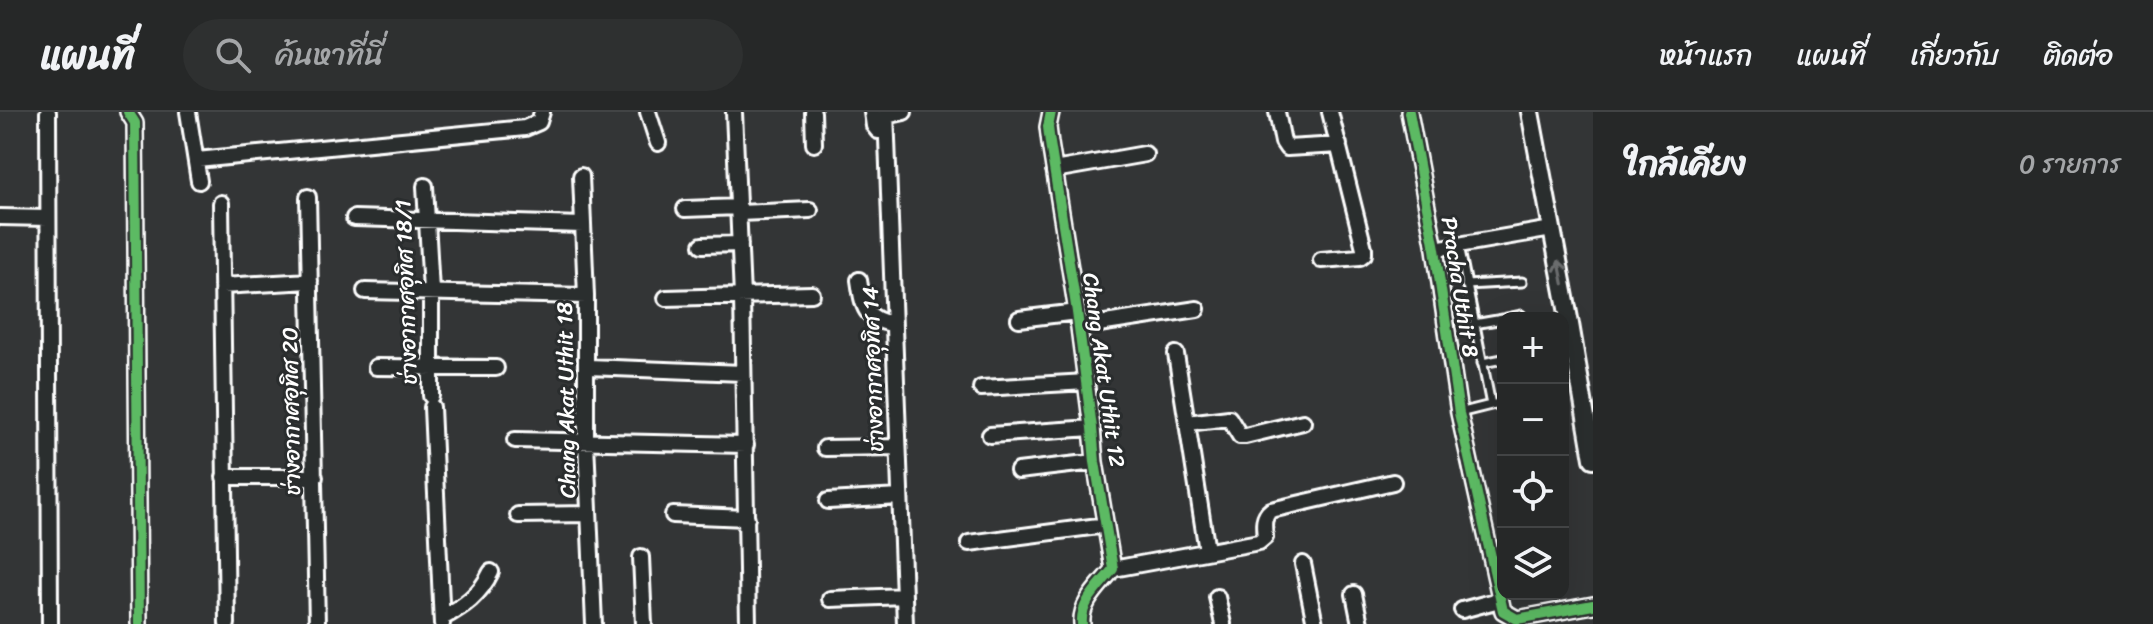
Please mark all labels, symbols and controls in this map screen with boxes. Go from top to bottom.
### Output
search box [183,19,743,91]
text: แผนที่ [40,22,135,89]
text: ค้นหาที่นี่ [275,28,383,82]
text: หน้าแรก [1659,31,1752,80]
text: แผนที่ [1796,31,1866,80]
text: เกี่ยวกับ [1910,31,1999,80]
text: ติดต่อ [2043,31,2113,80]
icon: search [211,33,255,77]
text: ใกล้เคียง [1625,134,1746,194]
text: 0 รายการ [2019,141,2121,187]
street label: ช่างอากาศอุทิศ 18/1 [383,199,429,385]
street label: Pracha Uthit 8 [1430,214,1490,360]
one-way arrow [1552,260,1567,285]
street label: Chang Akat Uthit 12 [1071,270,1137,470]
street label: ช่างอากาศอุทิศ 14 [851,286,895,452]
street label: Chang Akat Uthit 18 [545,301,587,499]
map controls [1497,312,1569,600]
button: + [1497,312,1569,384]
street label: ช่างอากาศอุทิศ 20 [270,327,312,495]
button: − [1497,384,1569,456]
button: locate [1497,456,1569,528]
button: layers [1497,528,1569,600]

